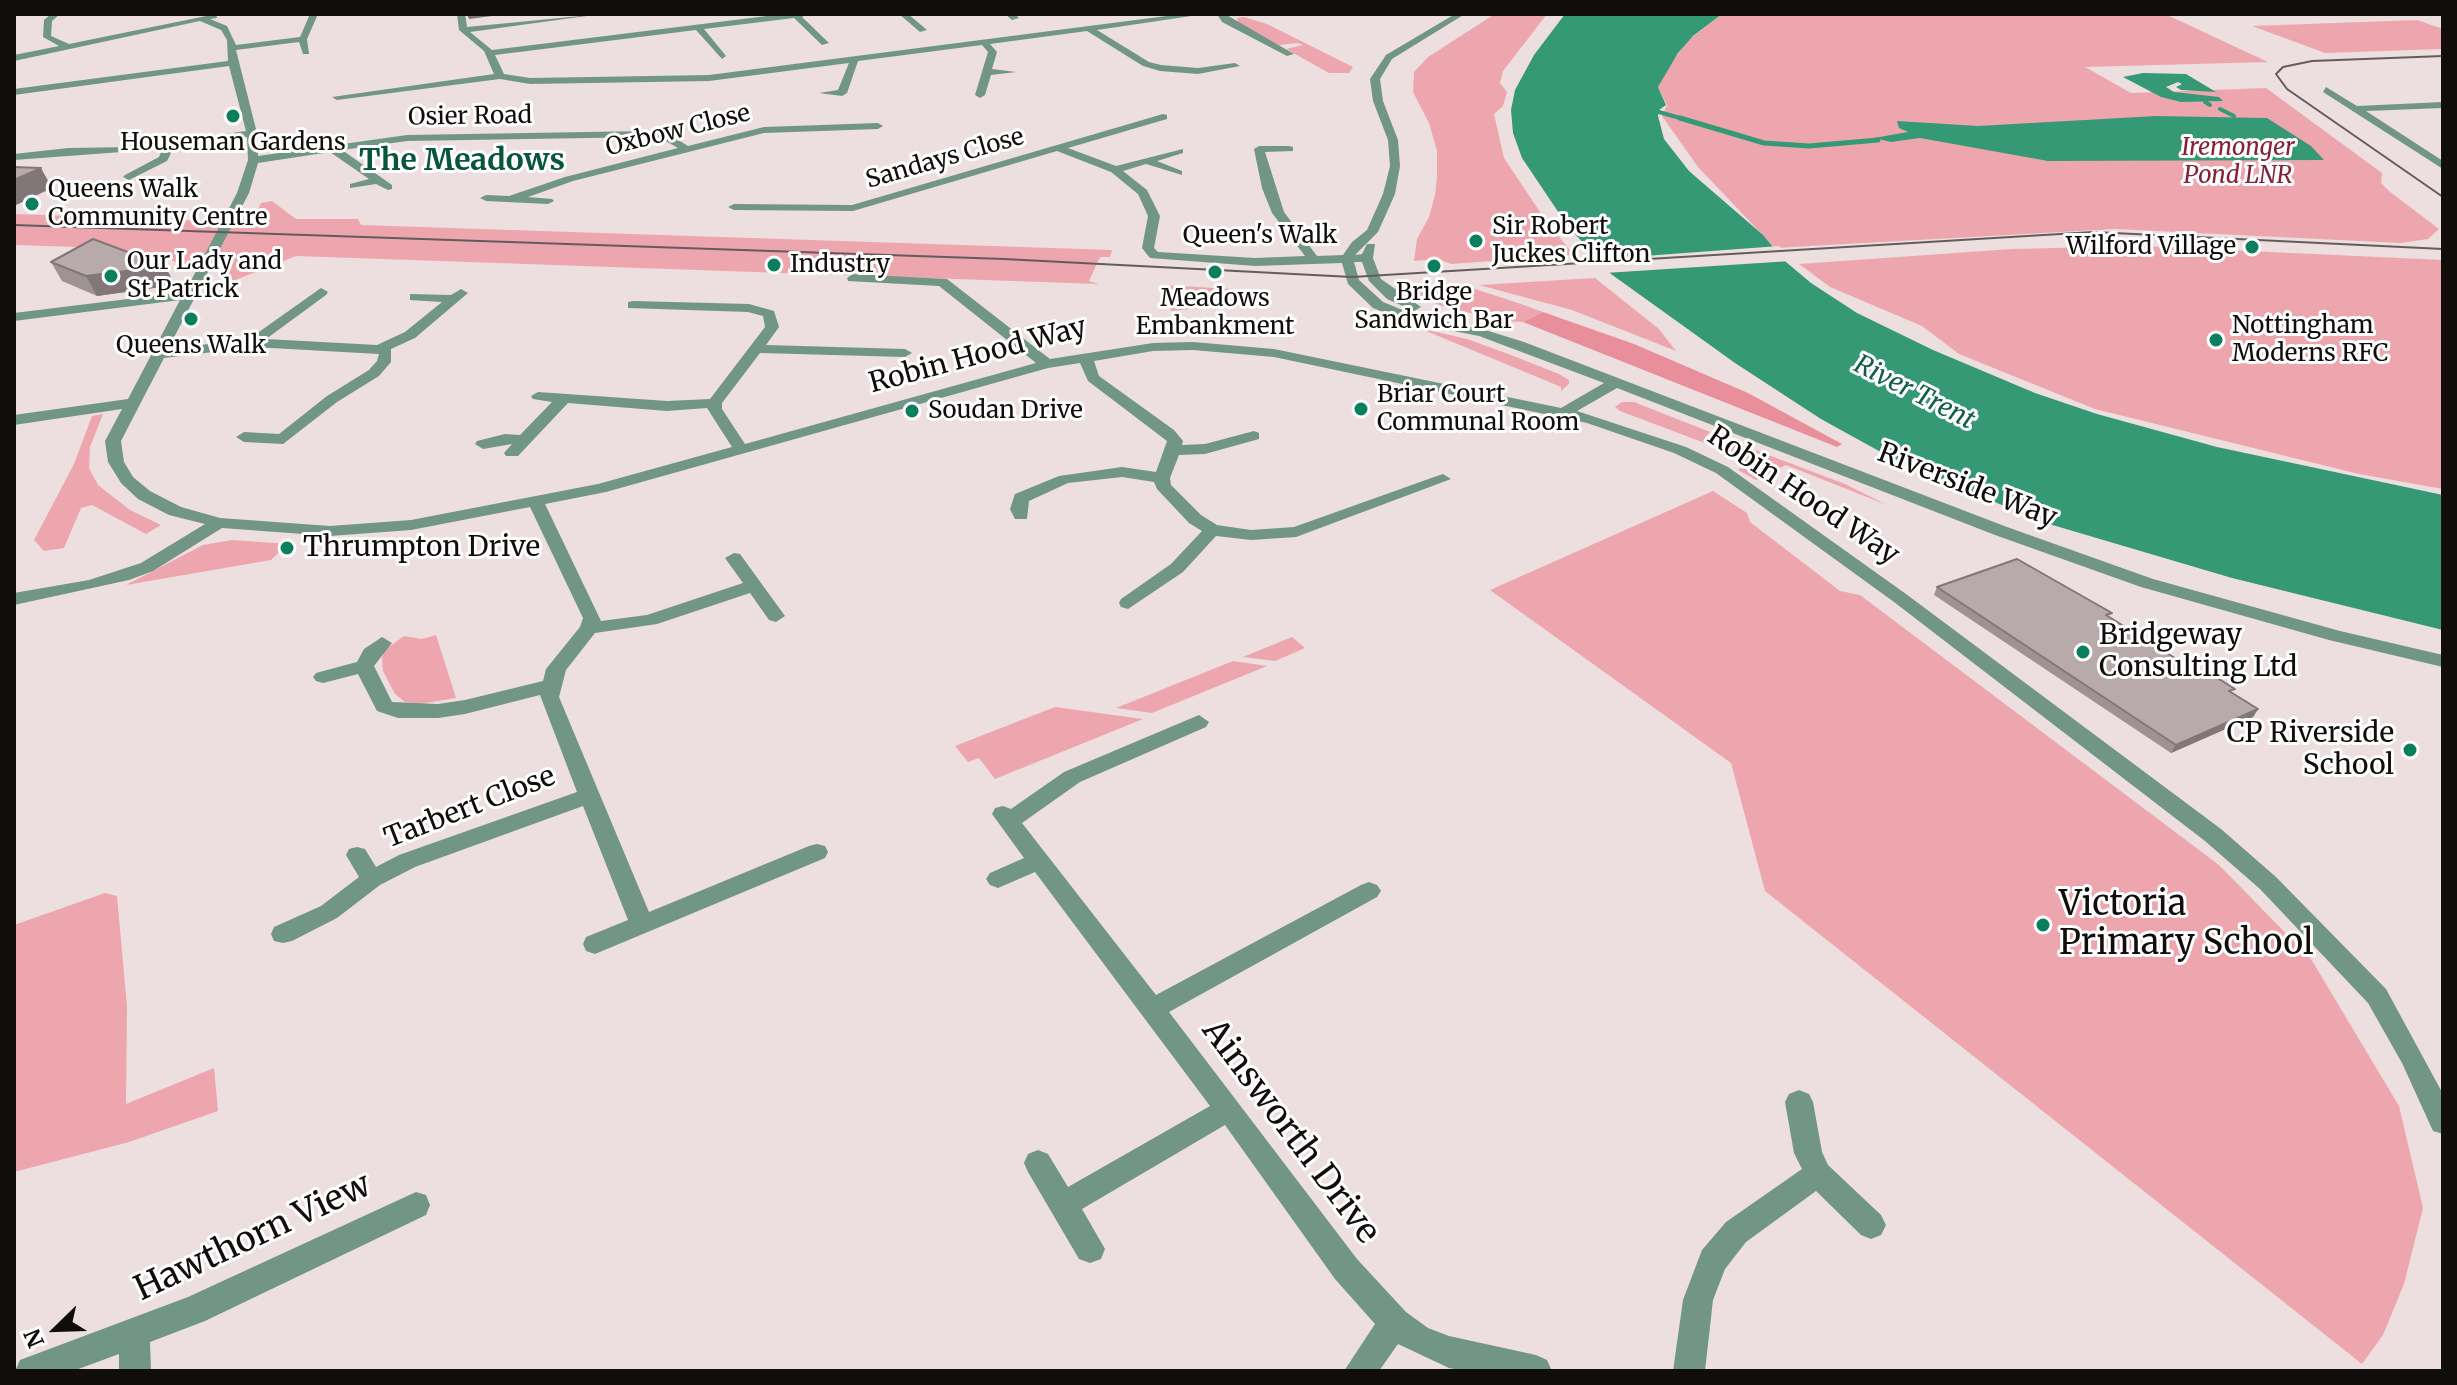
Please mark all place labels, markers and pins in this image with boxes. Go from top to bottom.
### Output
marker: Houseman Gardens [224,107,242,125]
place label: Houseman Gardens [120,129,346,157]
place label: Queens Walk Community Centre [48,176,268,232]
marker: Queens Walk Community Centre [23,195,41,213]
place label: Sir Robert Juckes Clifton [1492,213,1651,269]
marker: Sir Robert Juckes Clifton [1467,232,1485,250]
place label: Wilford Village [2066,233,2236,261]
marker: Wilford Village [2243,238,2261,256]
place label: Our Lady and St Patrick [127,248,282,304]
place label: Industry [790,251,890,279]
marker: Industry [765,256,783,274]
marker: Bridge Sandwich Bar [1425,257,1443,275]
marker: Meadows Embankment [1206,263,1224,281]
marker: Our Lady and St Patrick [102,267,120,285]
place label: Bridge Sandwich Bar [1354,279,1514,335]
place label: Meadows Embankment [1136,285,1294,341]
marker: Queens Walk [182,310,200,328]
place label: Nottingham Moderns RFC [2232,312,2388,368]
marker: Nottingham Moderns RFC [2207,331,2225,349]
place label: Queens Walk [116,332,266,360]
place label: Briar Court Communal Room [1377,381,1579,437]
place label: Soudan Drive [928,397,1083,425]
marker: Briar Court Communal Room [1352,400,1370,418]
marker: Soudan Drive [903,402,921,420]
place label: Thrumpton Drive [303,531,540,565]
marker: Thrumpton Drive [278,539,296,557]
place label: Bridgeway Consulting Ltd [2099,619,2297,685]
marker: Bridgeway Consulting Ltd [2074,643,2092,661]
place label: CP Riverside School [2226,717,2394,783]
marker: CP Riverside School [2401,741,2419,759]
place label: Victoria Primary School [2059,885,2313,964]
marker: Victoria Primary School [2034,916,2052,934]

